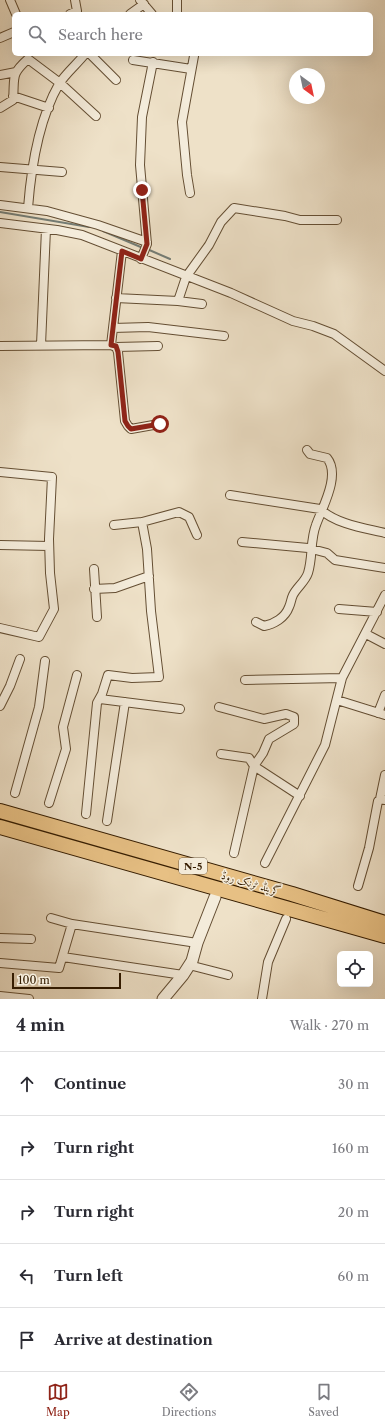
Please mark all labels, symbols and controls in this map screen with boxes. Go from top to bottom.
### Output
search box [12,12,373,56]
icon: search [26,23,48,45]
text: Search here [58,25,143,44]
north arrow [289,68,325,104]
route end [133,181,151,199]
route start [151,415,169,433]
road number: N-5 [179,858,207,874]
street label: گرینڈ ٹرنک روڈ [220,868,282,898]
map controls [337,951,373,987]
button: locate [337,951,373,987]
scale bar [12,971,121,990]
text: 100 m [18,973,50,987]
text: 4 min [16,1015,65,1035]
text: Walk · 270 m [290,1017,369,1033]
icon: ahead [16,1073,38,1095]
text: Continue [54,1074,126,1093]
text: 30 m [338,1076,369,1092]
icon: right [16,1137,38,1159]
text: Turn right [54,1138,134,1157]
text: 160 m [332,1140,369,1156]
icon: right [16,1201,38,1223]
text: Turn right [54,1202,134,1221]
text: 20 m [338,1204,369,1220]
icon: left [16,1265,38,1287]
text: Turn left [54,1266,123,1285]
text: 60 m [338,1268,369,1284]
icon: arrive [16,1329,38,1351]
text: Arrive at destination [54,1330,213,1349]
tab: Map [46,1381,70,1419]
tab: Directions [162,1381,216,1419]
tab: Saved [308,1381,339,1419]

